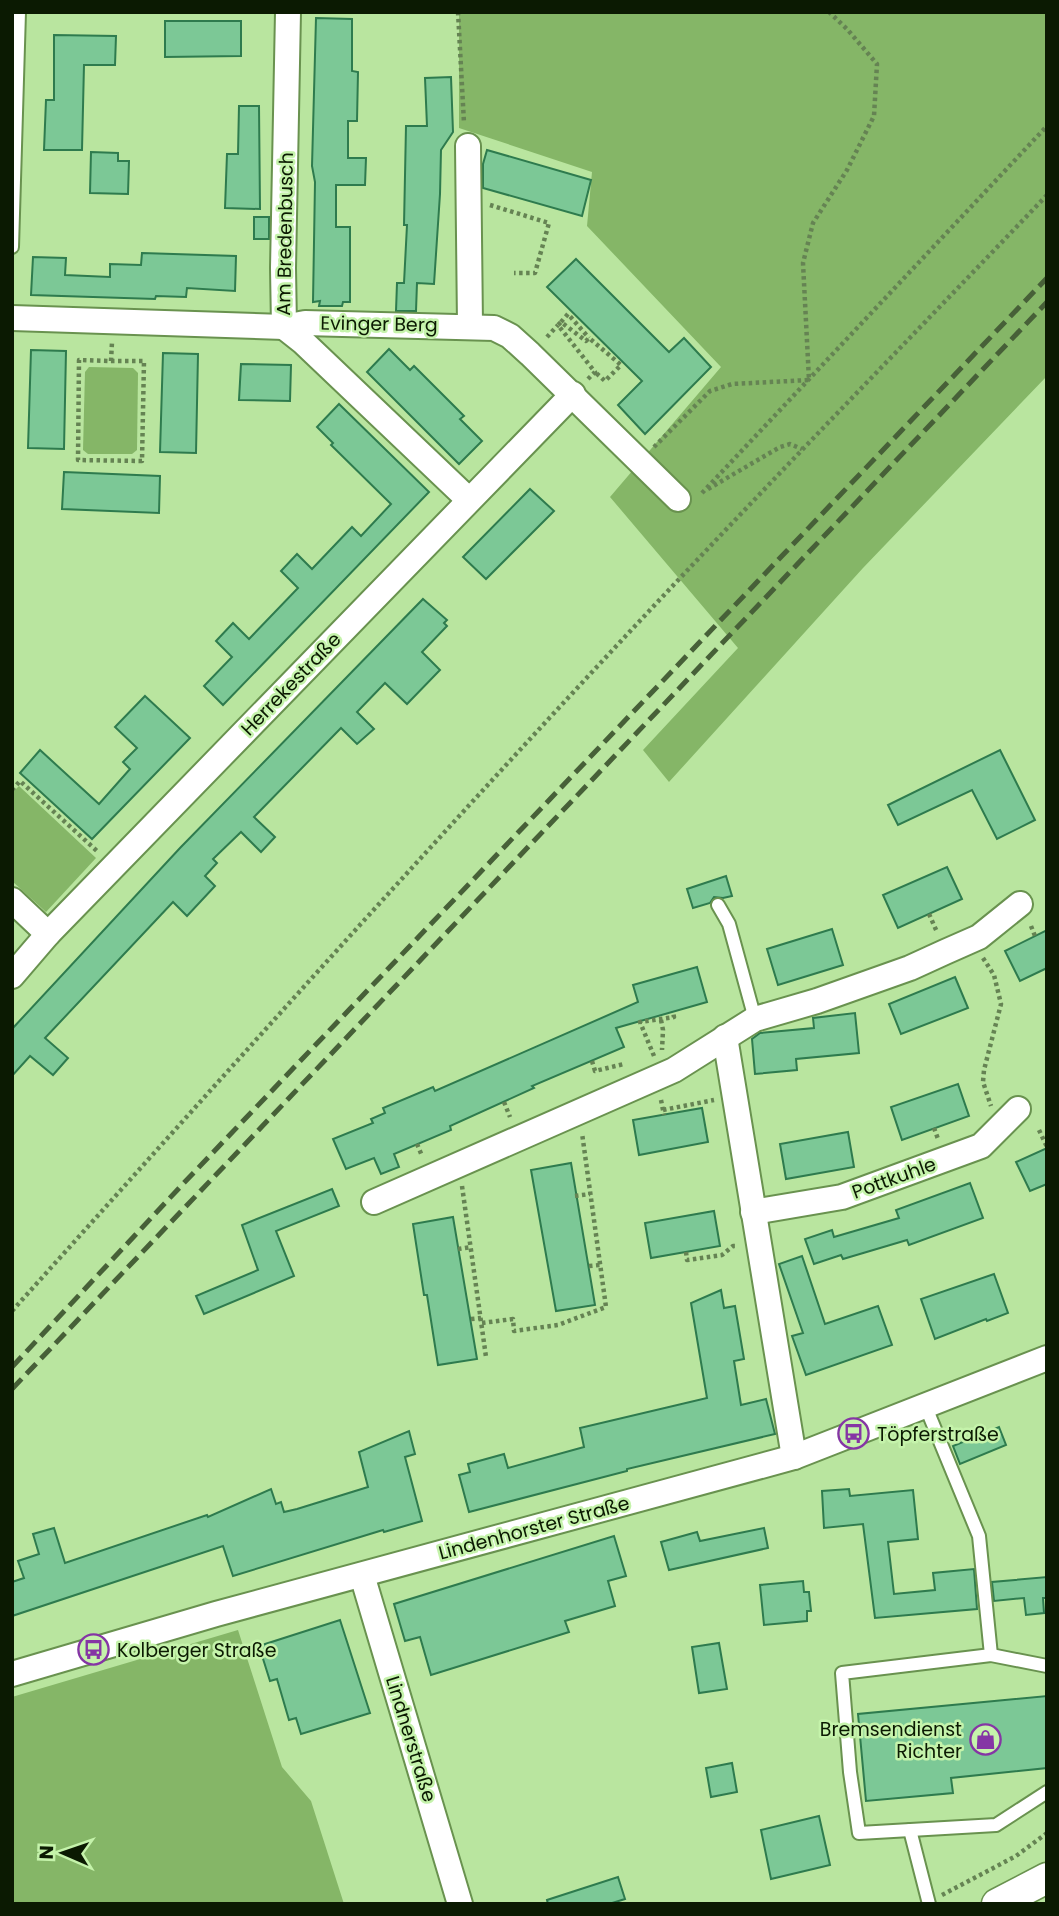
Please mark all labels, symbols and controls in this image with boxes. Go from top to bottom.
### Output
street label: Am Bredenbusch [270,152,300,316]
street label: Evinger Berg [320,309,438,339]
street label: Herrekestraße [235,626,347,742]
street label: Pottkuhle [848,1150,940,1206]
bus stop icon: Töpferstraße [837,1417,871,1451]
place label: Töpferstraße [877,1421,999,1448]
street label: Lindenhorster Straße [435,1490,633,1566]
bus stop icon: Kolberger Straße [77,1633,111,1667]
place label: Kolberger Straße [117,1637,276,1664]
street label: Lindnerstraße [379,1673,443,1805]
place label: Bremsendienst Richter [820,1716,962,1765]
shop icon: Bremsendienst Richter [968,1723,1002,1757]
north arrow [28,1818,98,1888]
text: N [33,1845,60,1860]

